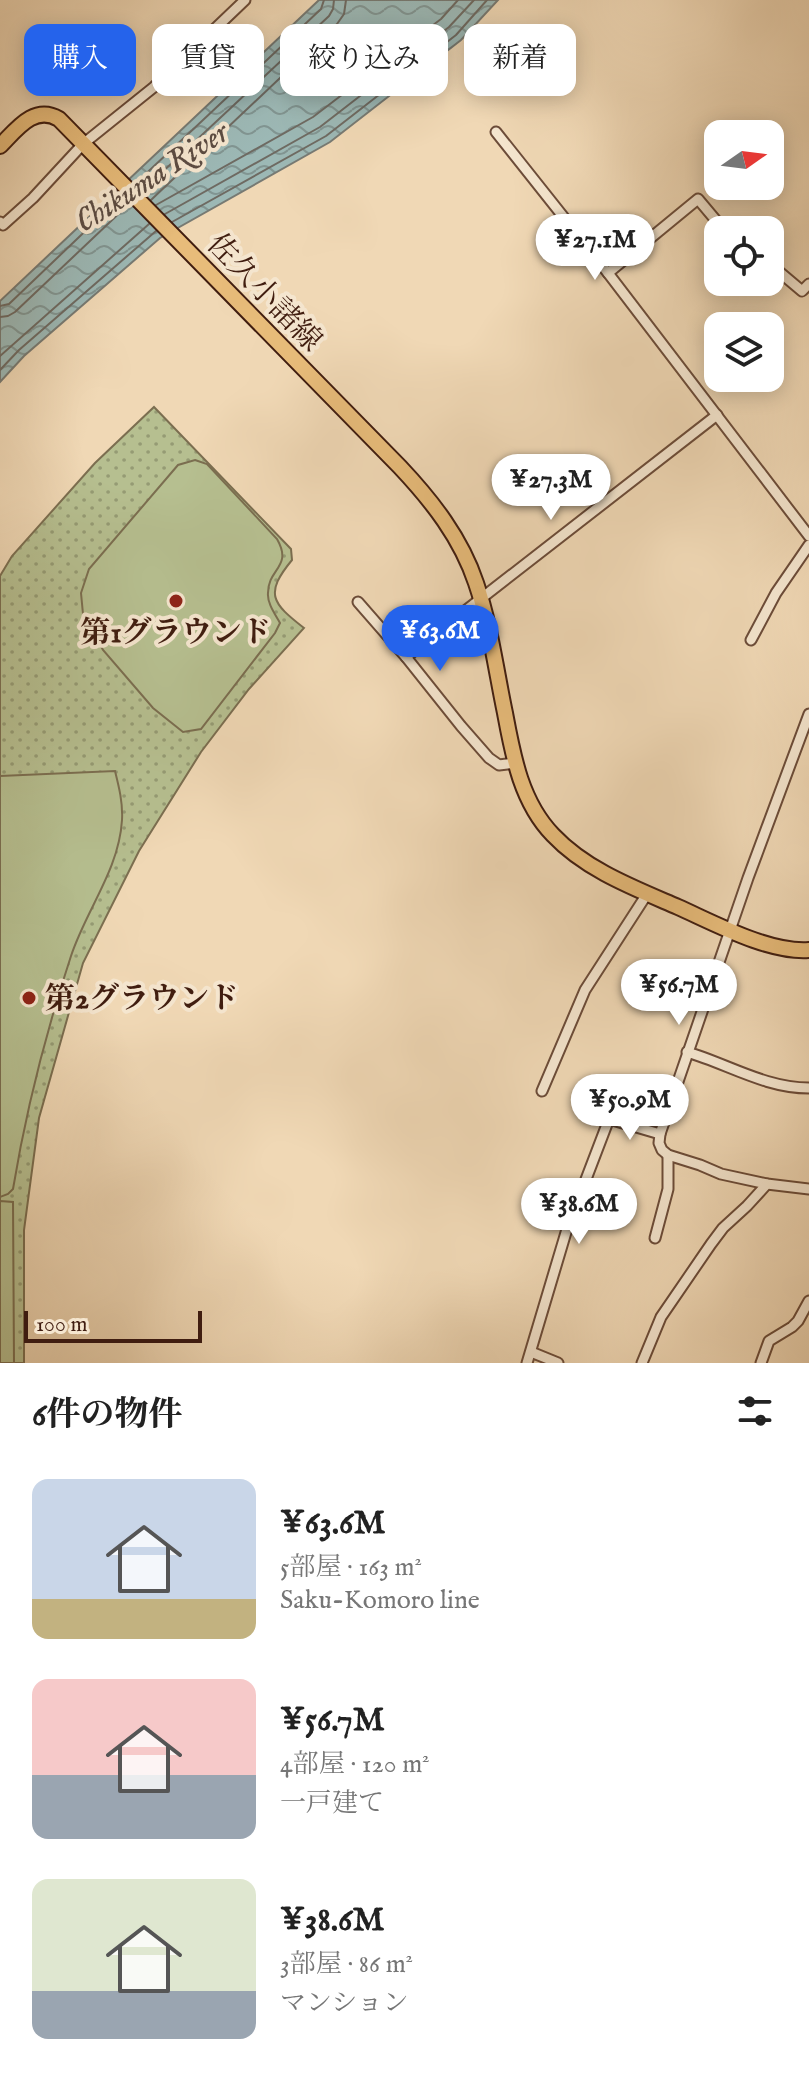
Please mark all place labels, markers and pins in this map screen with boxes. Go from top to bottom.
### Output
pin: ¥27.1M [530,214,660,282]
pin: ¥27.3M [486,454,616,522]
marker: 第1グラウンド [167,592,185,610]
pin: ¥63.6M [375,605,505,673]
place label: 第1グラウンド [80,615,272,653]
pin: ¥56.7M [614,959,744,1027]
place label: 第2グラウンド [45,981,239,1019]
marker: 第2グラウンド [20,989,38,1007]
pin: ¥50.9M [565,1074,695,1142]
pin: ¥38.6M [514,1178,644,1246]

